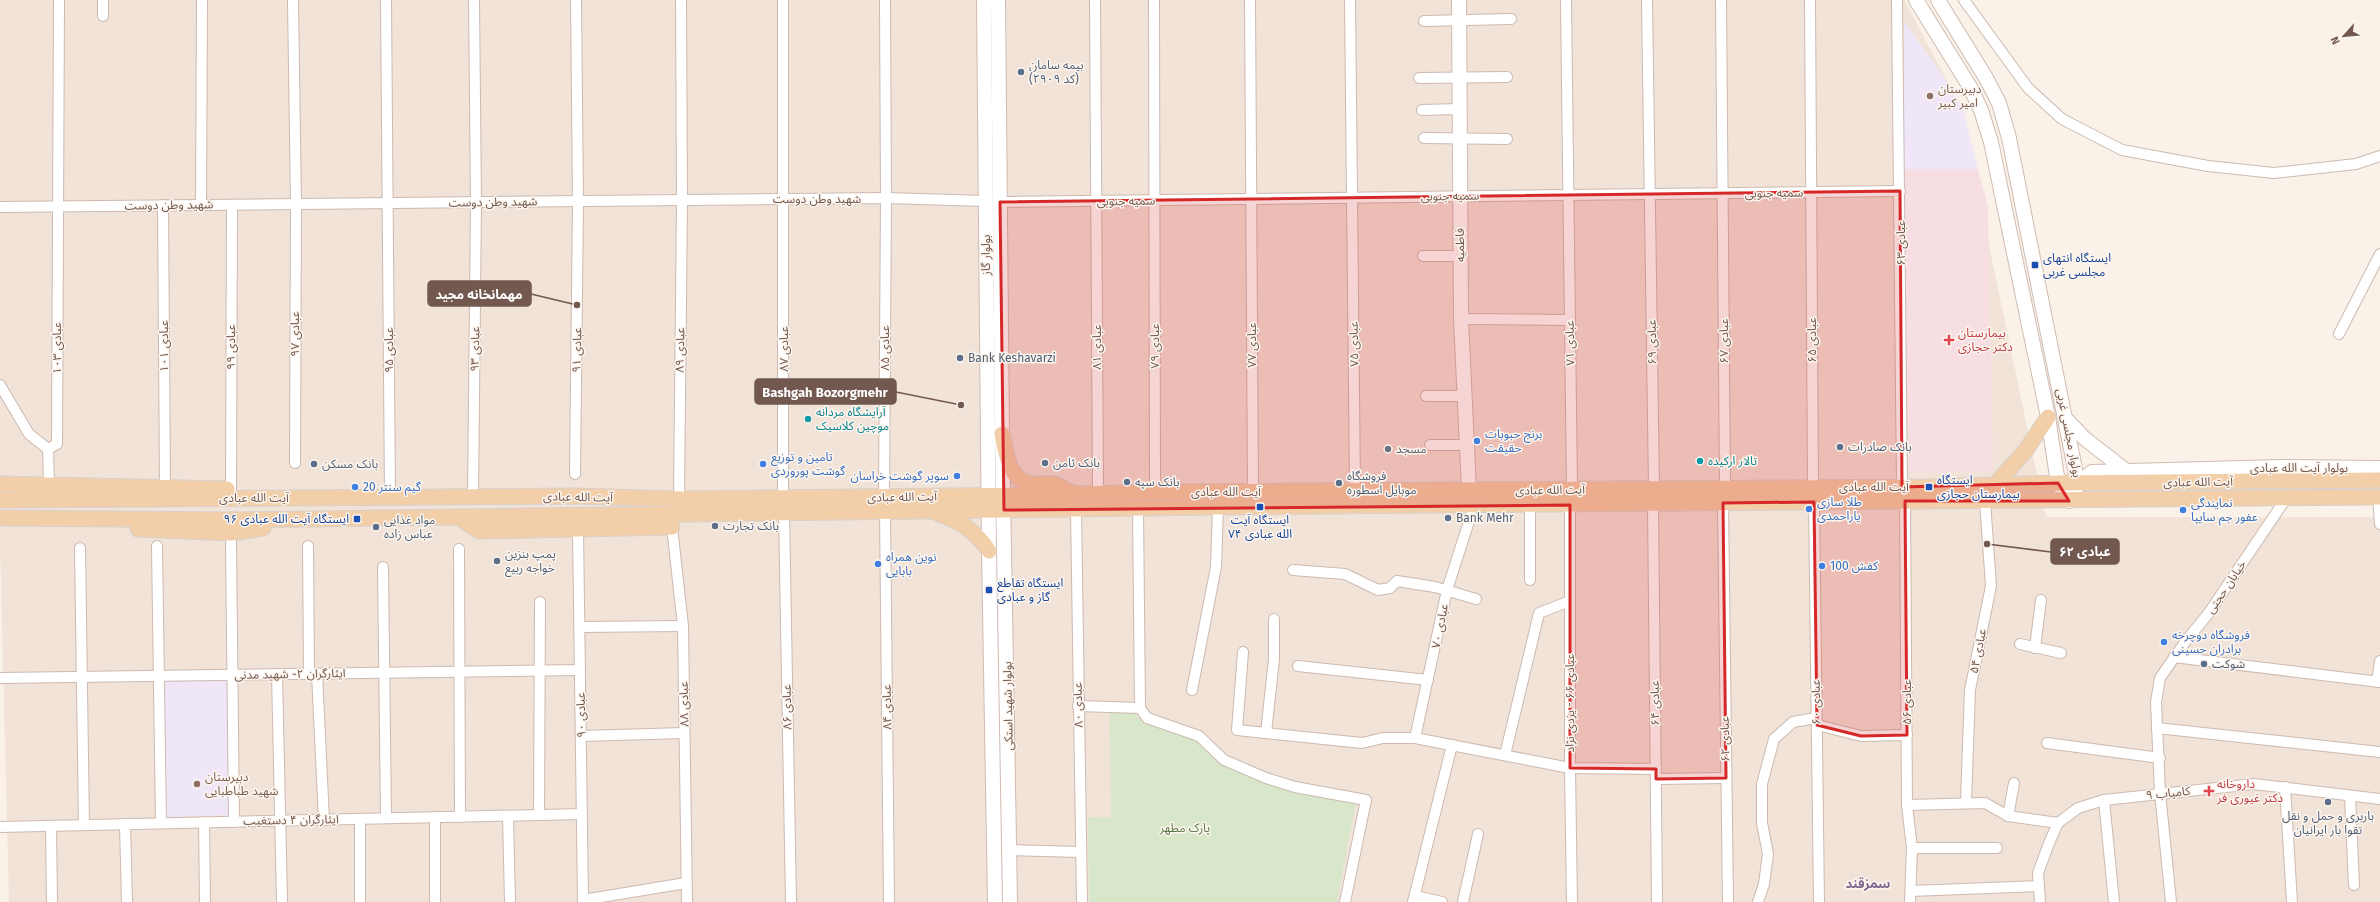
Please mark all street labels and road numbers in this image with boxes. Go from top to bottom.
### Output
street label: سمیه جنوبی [1745,185,1803,201]
street label: سمیه جنوبی [1421,188,1479,204]
street label: شهید وطن دوست [773,192,861,206]
street label: سمیه جنوبی [1097,193,1155,209]
street label: شهید وطن دوست [449,194,537,210]
street label: شهید وطن دوست [125,197,213,213]
street label: عبادی ۶۳ [1894,220,1908,266]
street label: فاطمیه [1453,228,1467,262]
street label: بولوار گاز [979,235,993,276]
street label: عبادی ۹۷ [288,311,302,357]
street label: عبادی ۶۵ [1805,317,1819,363]
street label: عبادی ۶۷ [1717,318,1731,364]
street label: عبادی ۶۹ [1645,319,1659,365]
street label: عبادی ۱۰۱ [157,320,171,372]
street label: عبادی ۷۱ [1563,320,1577,366]
street label: عبادی ۷۵ [1347,321,1361,367]
street label: عبادی ۱۰۳ [50,322,64,374]
street label: عبادی ۷۷ [1245,322,1259,368]
street label: عبادی ۷۹ [1148,323,1162,369]
street label: عبادی ۹۹ [224,324,238,370]
street label: عبادی ۸۱ [1090,324,1104,370]
street label: عبادی ۸۵ [878,325,892,371]
street label: عبادی ۹۳ [468,326,482,372]
street label: عبادی ۸۷ [777,326,791,372]
street label: عبادی ۹۵ [382,327,396,373]
street label: عبادی ۹۱ [570,327,584,373]
street label: عبادی ۸۹ [673,327,687,373]
street label: بولوار مجلسی غربی [2053,387,2084,479]
street label: بولوار آیت الله عبادی [2250,461,2348,475]
street label: آیت الله عبادی [2163,474,2234,490]
street label: آیت الله عبادی [1839,480,1909,494]
street label: آیت الله عبادی [1515,482,1586,498]
street label: آیت الله عبادی [1191,485,1261,499]
street label: آیت الله عبادی [543,489,614,505]
street label: آیت الله عبادی [867,489,938,505]
street label: آیت الله عبادی [219,491,289,505]
street label: خیابان حجتی [2203,558,2249,616]
street label: عبادی ۷۰ [1429,602,1451,650]
street label: عبادی ۵۴ [1967,627,1989,675]
street label: عبادی ۶۶ - یزدی نژاد [1563,654,1577,752]
street label: بولوار شهید استکی [1000,661,1016,751]
street label: ایثارگران ۲- شهید مدنی [234,666,346,682]
street label: عبادی ۶۰ [1809,679,1823,725]
street label: عبادی ۵۶ [1900,679,1914,725]
street label: عبادی ۶۴ [1648,680,1662,726]
street label: عبادی ۸۸ [677,681,691,727]
street label: عبادی ۸۰ [1071,682,1085,728]
street label: عبادی ۸۶ [780,684,794,730]
street label: عبادی ۸۴ [880,684,894,730]
street label: عبادی ۹۰ [574,692,588,738]
street label: عبادی ۶۲ [1718,716,1732,762]
street label: کامیاب ۹ [2145,784,2192,803]
street label: ایثارگران ۴ دستغیب [243,812,339,828]

